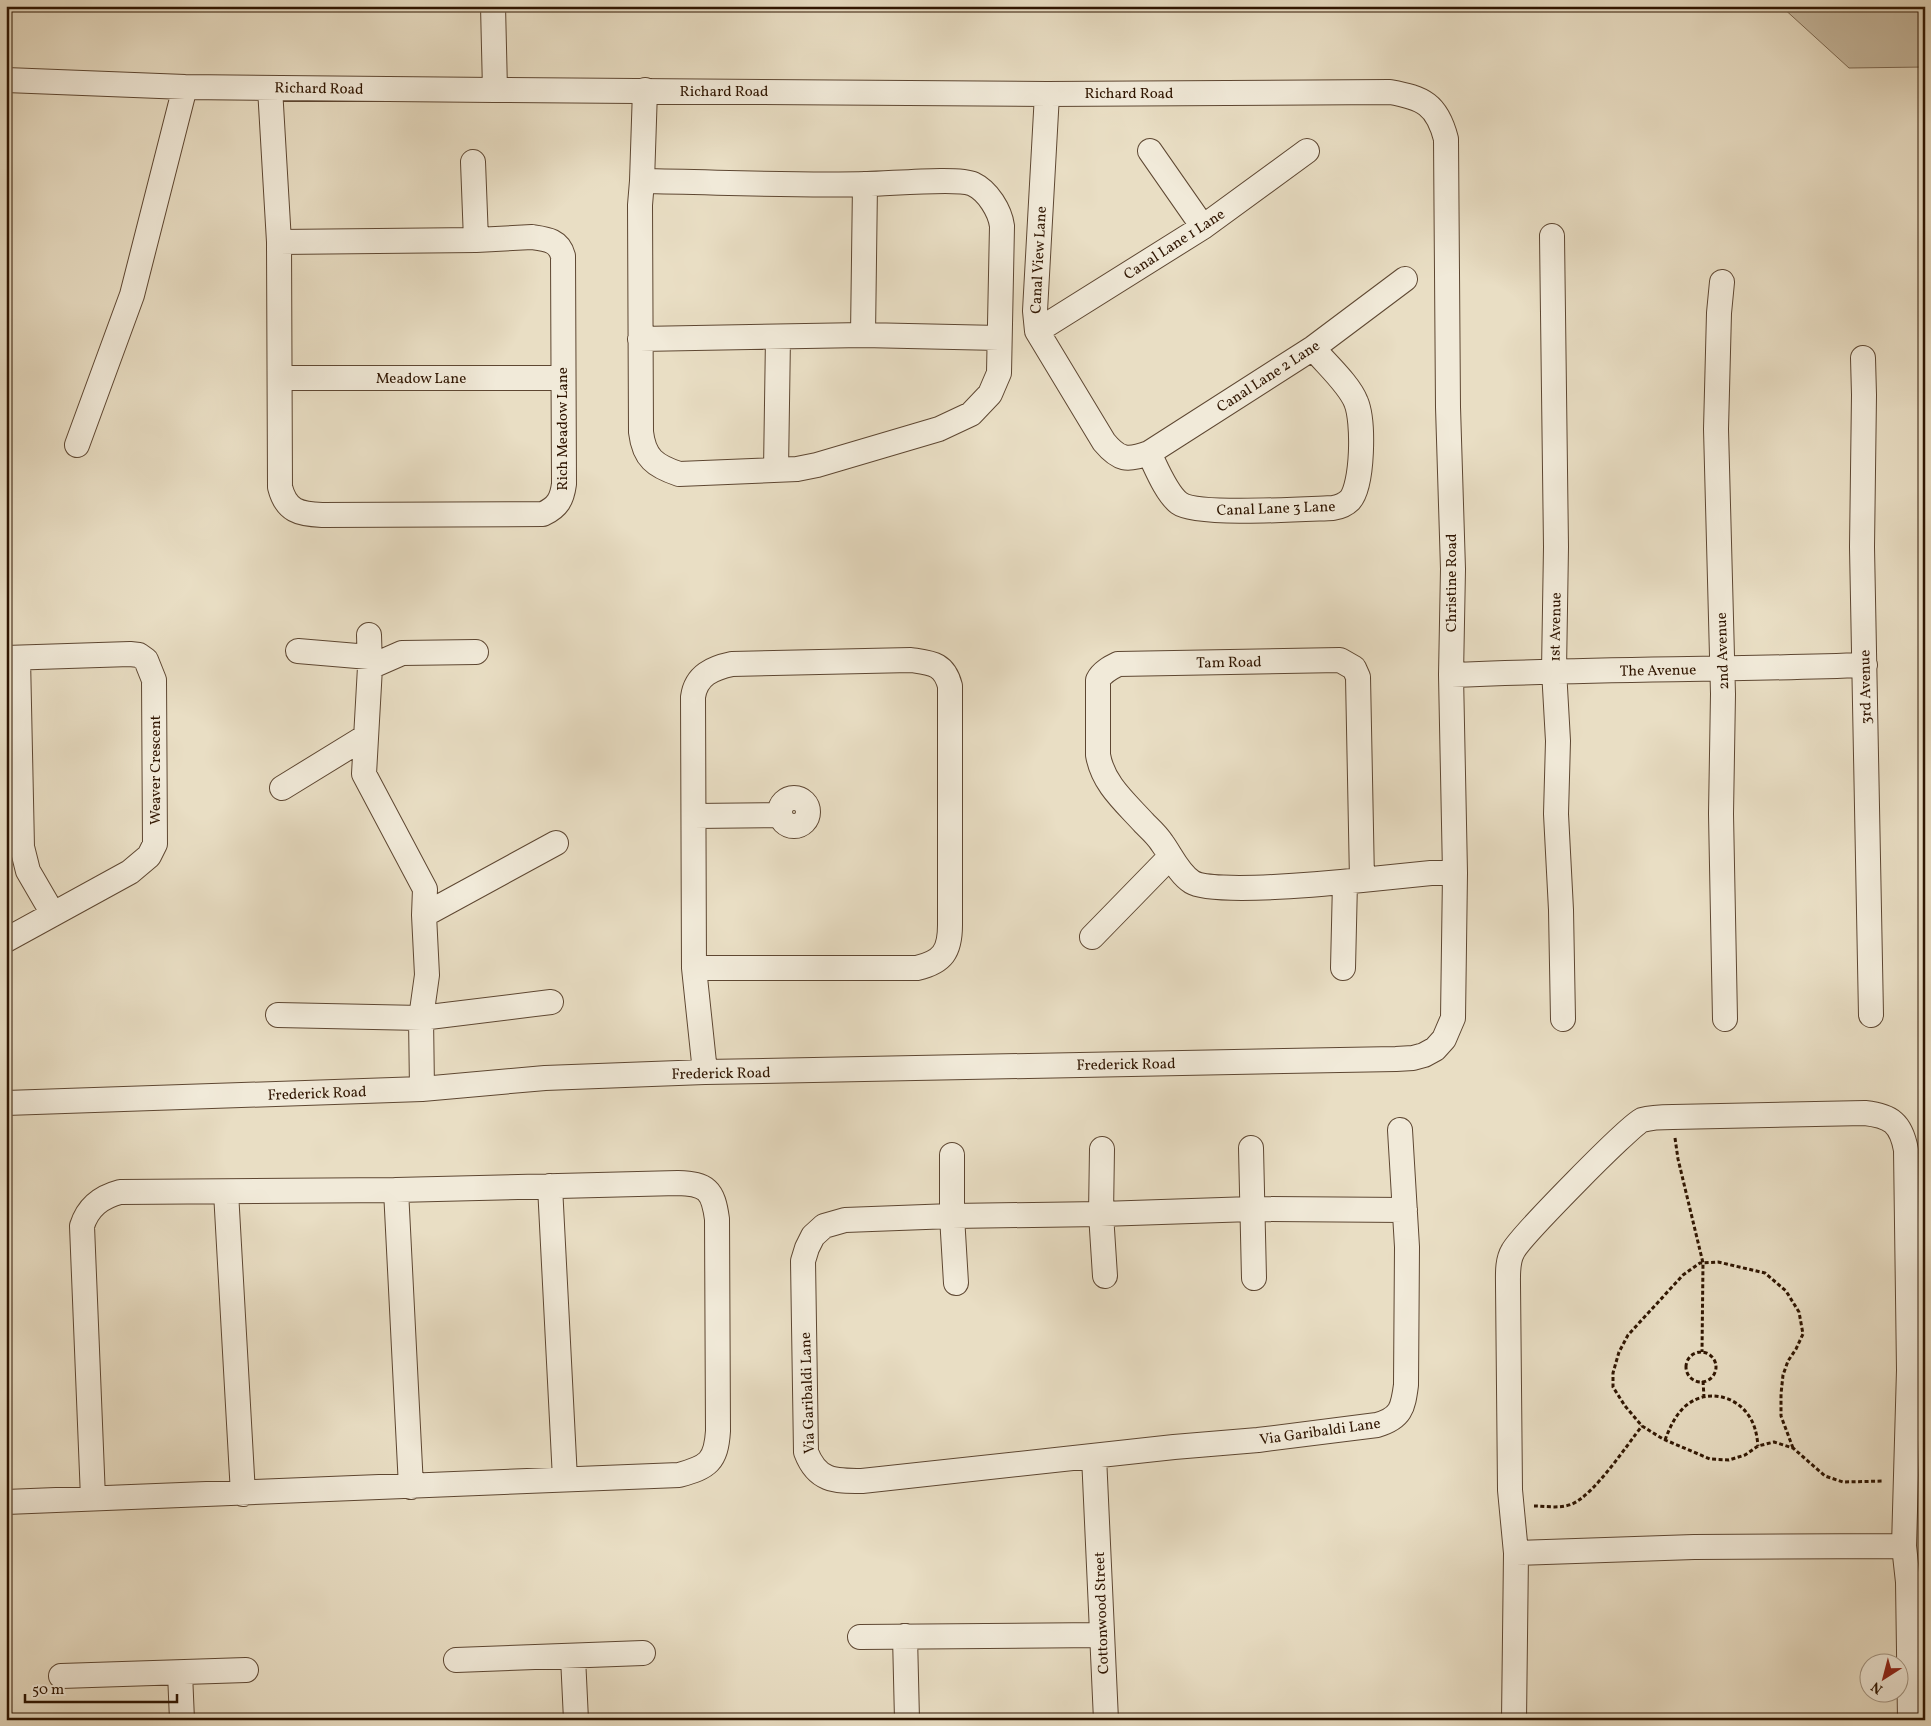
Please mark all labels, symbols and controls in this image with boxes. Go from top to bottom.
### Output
street label: Richard Road [274,78,364,101]
street label: Richard Road [679,82,769,103]
street label: Richard Road [1084,84,1174,105]
street label: Canal Lane 1 Lane [1120,205,1230,286]
street label: Canal View Lane [1026,206,1053,314]
street label: Canal Lane 2 Lane [1213,336,1324,418]
street label: Rich Meadow Lane [553,367,574,491]
street label: Meadow Lane [376,369,466,390]
street label: Canal Lane 3 Lane [1216,497,1336,522]
street label: Christine Road [1442,534,1463,632]
street label: 1st Avenue [1545,592,1568,662]
street label: 2nd Avenue [1712,612,1735,690]
street label: 3rd Avenue [1855,650,1878,724]
street label: Tam Road [1196,652,1262,675]
street label: The Avenue [1620,660,1697,683]
street label: Weaver Crescent [146,715,167,825]
street label: Frederick Road [1076,1054,1176,1077]
street label: Frederick Road [671,1063,771,1086]
street label: Frederick Road [267,1082,367,1107]
street label: Via Garibaldi Lane [796,1332,821,1454]
street label: Via Garibaldi Lane [1258,1414,1382,1451]
street label: Cottonwood Street [1090,1551,1115,1675]
north arrow [1858,1654,1908,1704]
scale bar [25,1671,178,1703]
text: N [1868,1677,1887,1698]
text: 50 m [32,1680,64,1701]

